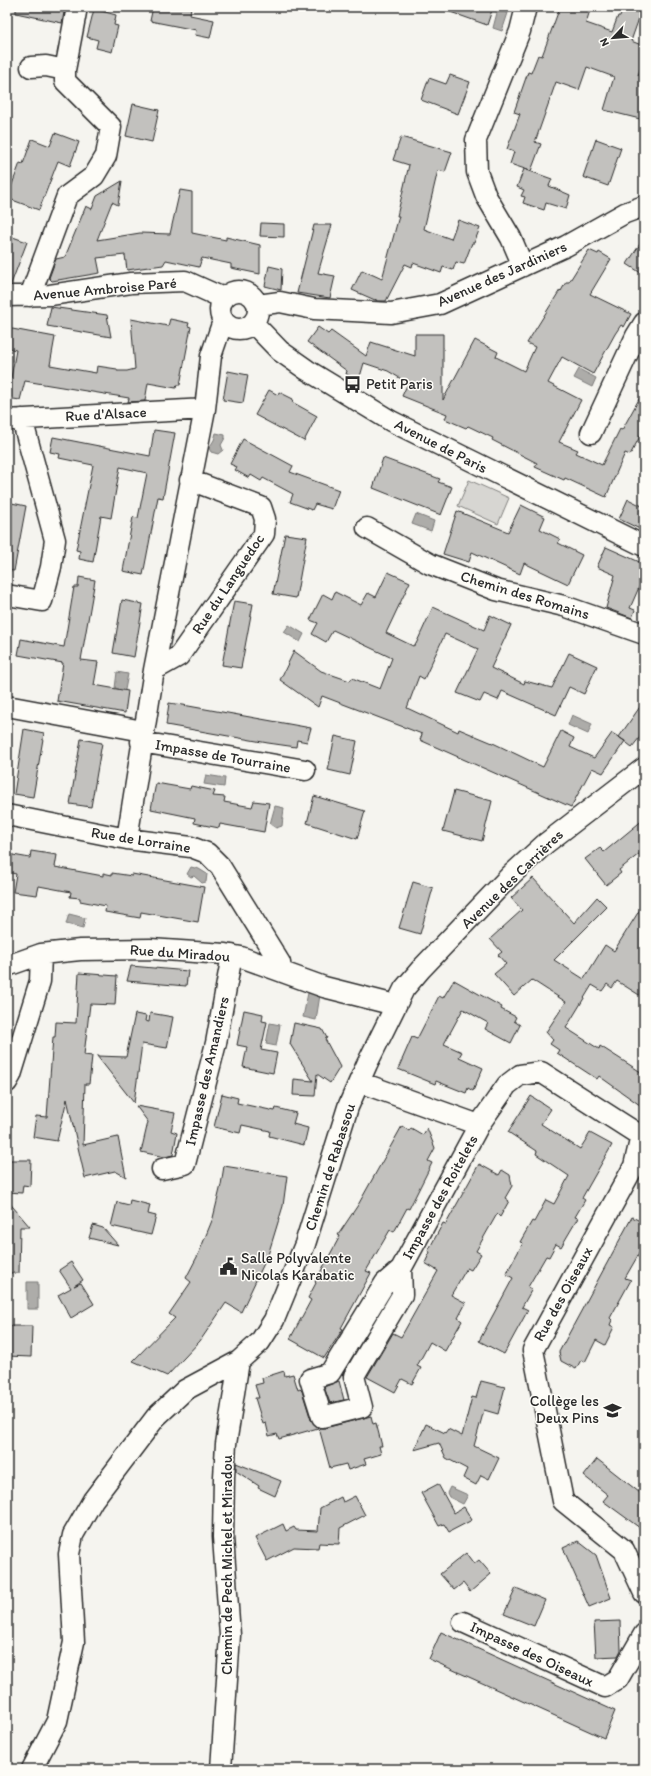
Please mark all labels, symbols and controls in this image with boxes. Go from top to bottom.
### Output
north arrow [593,18,633,58]
text: N [597,36,612,48]
street label: Avenue des Jardiniers [434,237,570,311]
street label: Avenue Ambroise Paré [33,274,177,304]
bus stop icon: Petit Paris [343,374,363,394]
place label: Petit Paris [366,375,433,393]
street label: Rue d'Alsace [65,403,147,425]
street label: Avenue de Paris [392,415,491,477]
street label: Rue du Languedoc [188,530,268,638]
street label: Chemin des Romains [458,567,592,623]
street label: Impasse de Tourraine [154,735,292,777]
street label: Rue de Lorraine [90,823,192,857]
street label: Avenue des Carrières [457,825,567,932]
street label: Rue du Miradou [129,941,231,965]
street label: Impasse des Amandiers [181,994,233,1147]
street label: Chemin de Rabassou [301,1101,359,1233]
street label: Impasse des Roitelets [398,1131,482,1263]
street label: Rue des Oiseaux [530,1243,597,1345]
place label: Salle Polyvalente Nicolas Karabatic [241,1249,355,1284]
public building icon: Salle Polyvalente Nicolas Karabatic [218,1257,238,1277]
place label: Collège les Deux Pins [530,1392,599,1427]
school or university icon: Collège les Deux Pins [602,1400,622,1420]
street label: Chemin de Pech Michel et Miradou [218,1455,236,1675]
street label: Impasse des Oiseaux [467,1617,597,1691]

